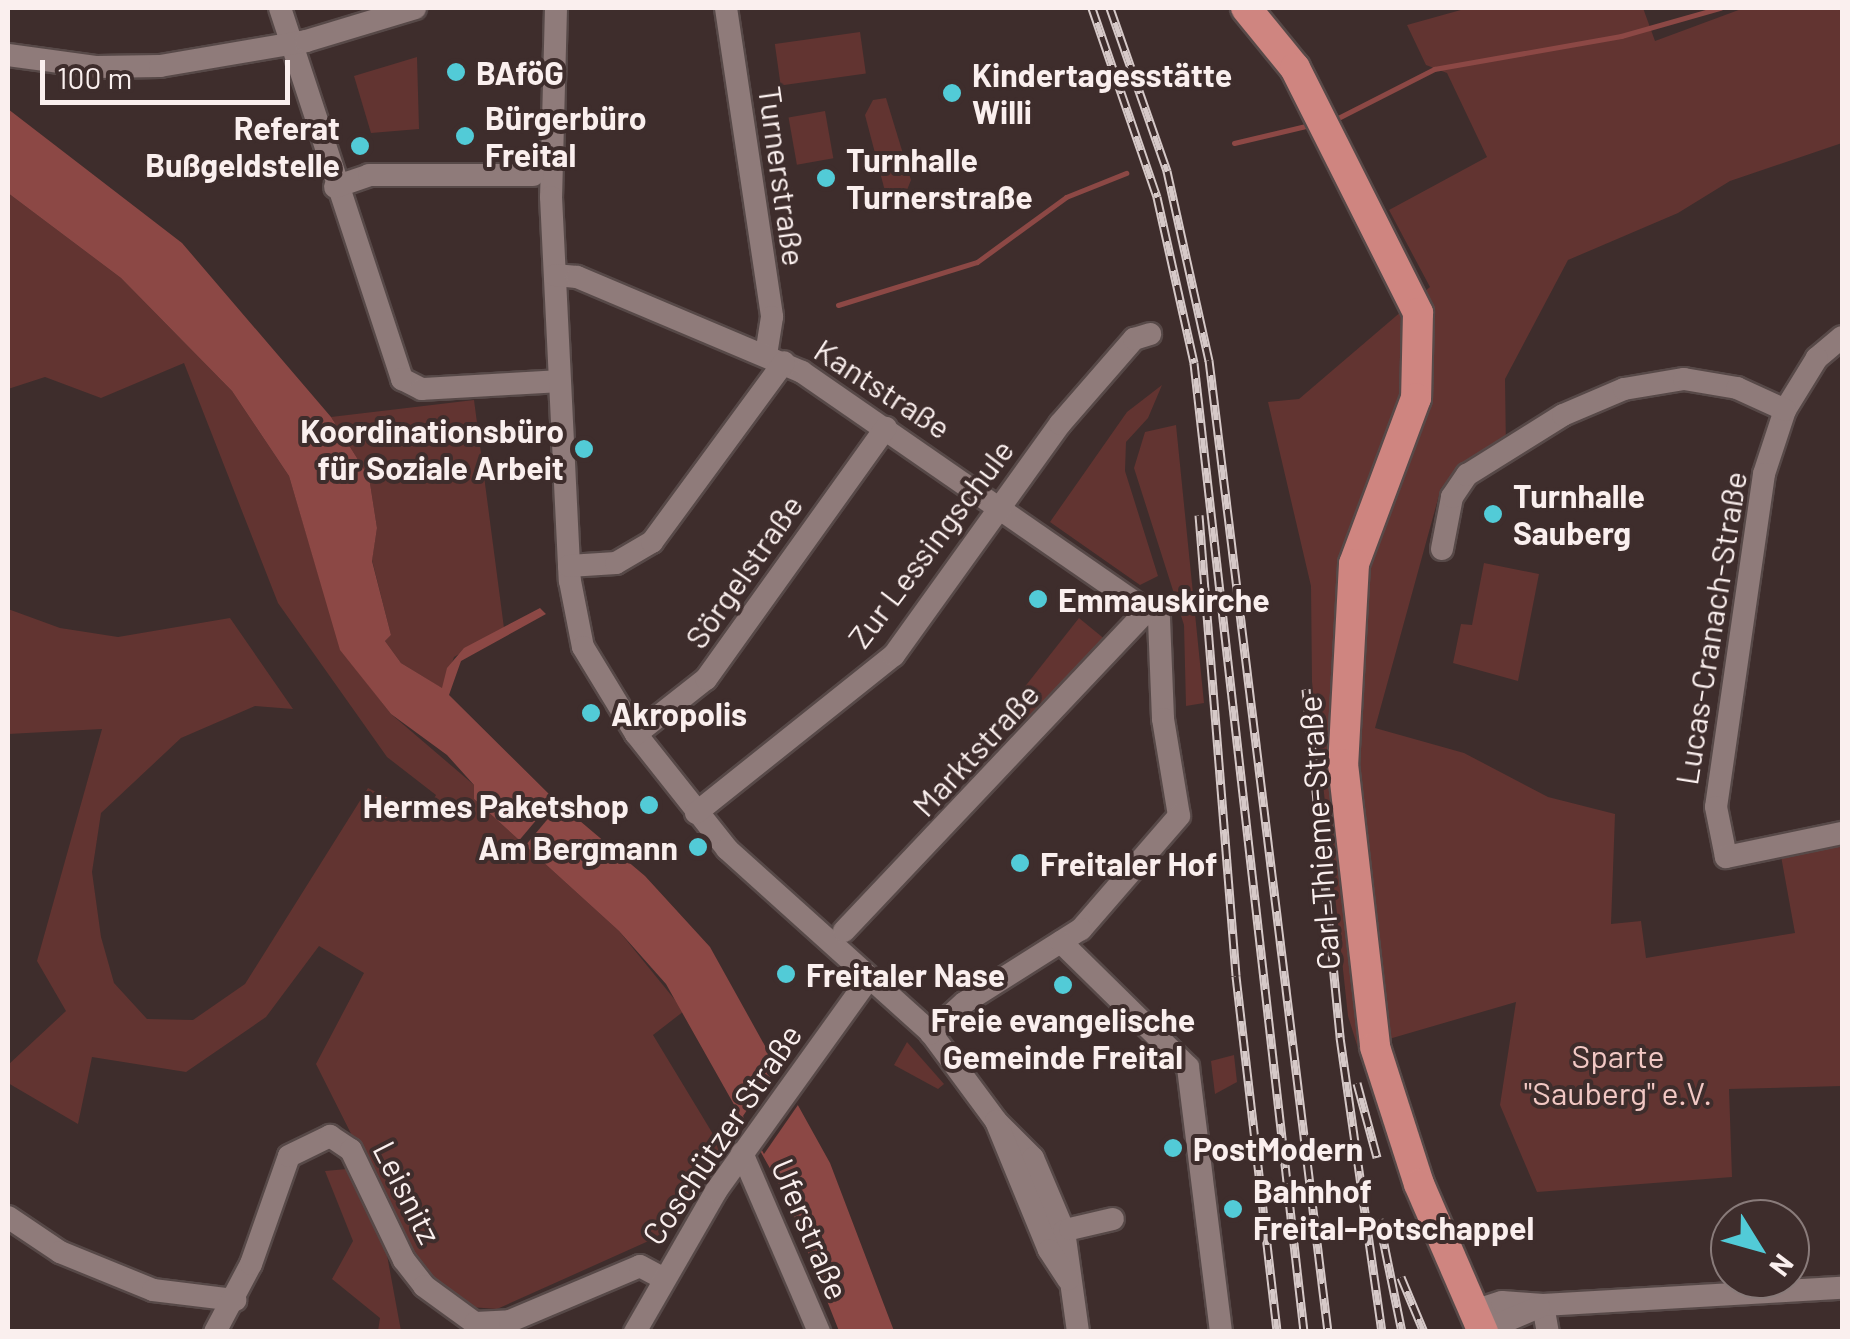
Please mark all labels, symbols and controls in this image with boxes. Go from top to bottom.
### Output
scale bar [45,40,295,102]
place label: BAföG [476,53,564,91]
place label: Kindertagesstätte Willi [972,56,1232,131]
text: 100 m [57,59,132,95]
marker: BAföG [445,61,467,83]
marker: Kindertagesstätte Willi [941,82,963,104]
street label: Turnerstraße [751,84,815,268]
place label: Bürgerbüro Freital [485,99,646,174]
place label: Referat Bußgeldstelle [145,109,340,184]
marker: Bürgerbüro Freital [454,125,476,147]
marker: Referat Bußgeldstelle [349,135,371,157]
place label: Turnhalle Turnerstraße [846,141,1033,216]
marker: Turnhalle Turnerstraße [815,167,837,189]
street label: Kantstraße [808,330,958,446]
place label: Koordinationsbüro für Soziale Arbeit [300,412,564,487]
street label: Zur Lessingschule [839,431,1021,655]
marker: Koordinationsbüro für Soziale Arbeit [573,438,595,460]
street label: Lucas-Cranach-Straße [1666,469,1754,787]
place label: Turnhalle Sauberg [1513,477,1645,552]
street label: Sörgelstraße [676,487,810,655]
marker: Turnhalle Sauberg [1482,503,1504,525]
place label: Emmauskirche [1058,580,1270,618]
marker: Emmauskirche [1027,588,1049,610]
street label: Marktstraße [904,674,1046,824]
place label: Akropolis [611,694,747,732]
street label: Carl-Thieme-Straße [1289,694,1347,972]
marker: Akropolis [580,702,602,724]
place label: Hermes Paketshop [363,786,629,824]
marker: Hermes Paketshop [638,794,660,816]
place label: Am Bergmann [478,828,678,866]
marker: Am Bergmann [687,836,709,858]
place label: Freitaler Hof [1040,844,1217,882]
marker: Freitaler Hof [1009,852,1031,874]
place label: Freitaler Nase [806,955,1005,993]
marker: Freitaler Nase [775,963,797,985]
marker: Freie evangelische Gemeinde Freital [1052,974,1074,996]
place label: Freie evangelische Gemeinde Freital [931,1001,1195,1076]
street label: Coschützer Straße [633,1017,809,1251]
park label: Sparte "Sauberg" e.V. [1524,1037,1712,1112]
place label: PostModern [1193,1129,1363,1167]
street label: Leisnitz [366,1134,450,1250]
marker: PostModern [1162,1137,1184,1159]
street label: Uferstraße [764,1153,858,1305]
place label: Bahnhof Freital-Potschappel [1253,1172,1534,1247]
marker: Bahnhof Freital-Potschappel [1222,1198,1244,1220]
north arrow [1710,1199,1810,1299]
text: N [1763,1248,1802,1284]

